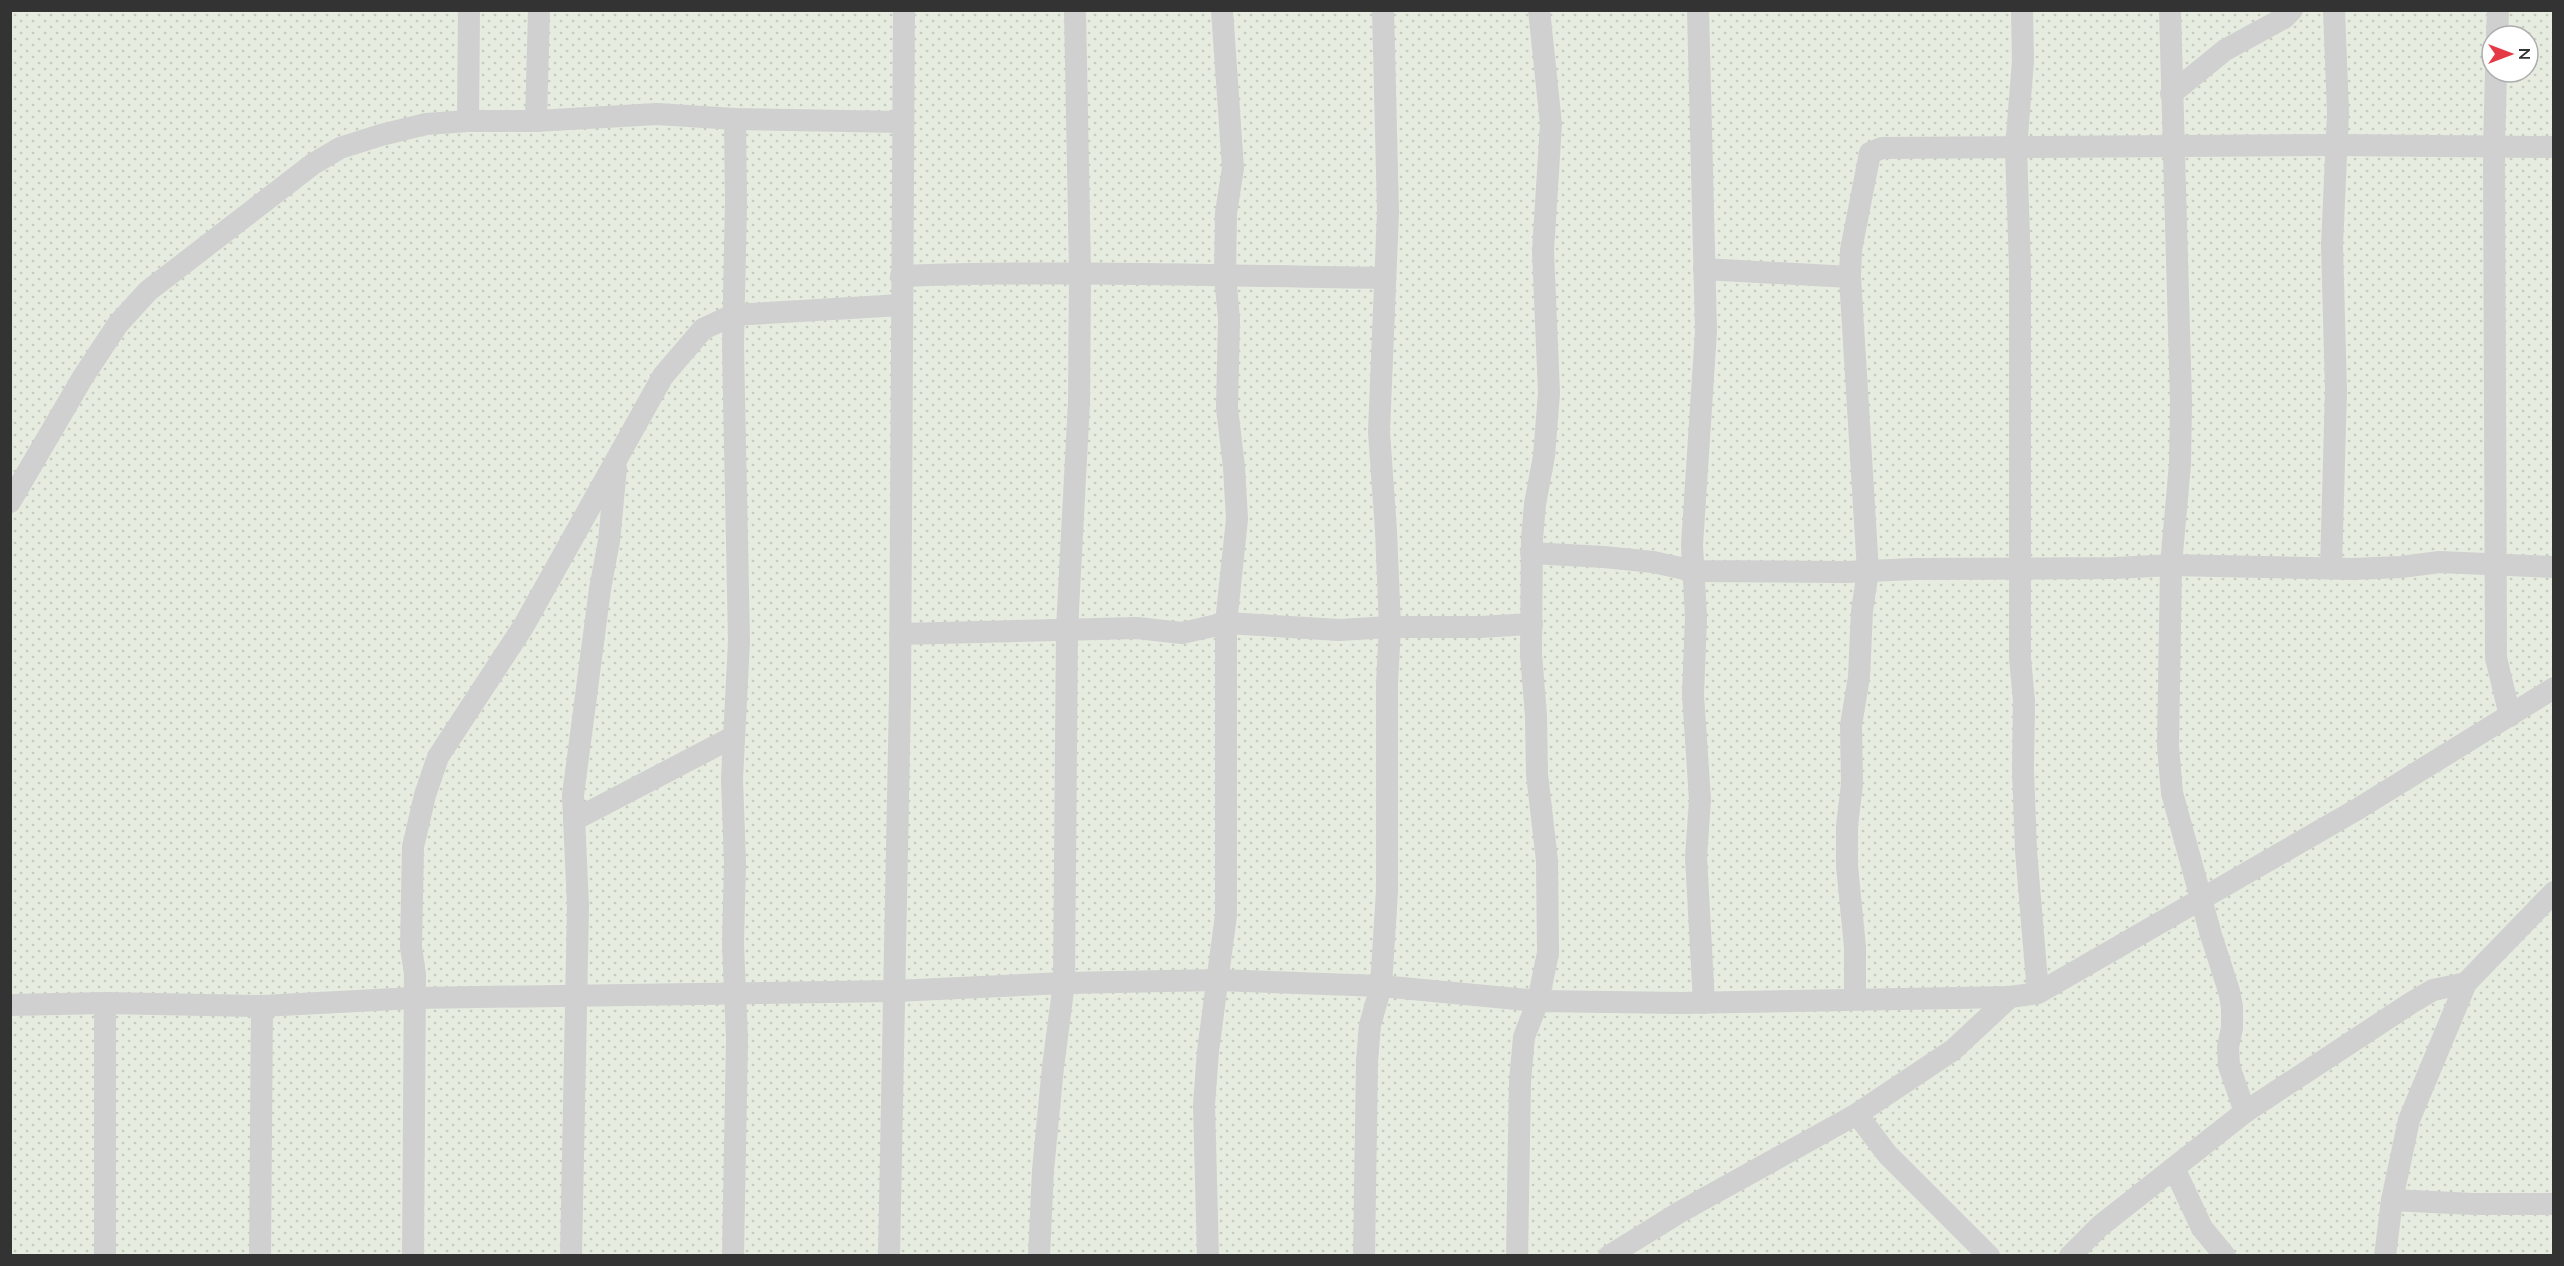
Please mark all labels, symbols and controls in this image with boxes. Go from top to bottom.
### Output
north arrow [2480,24,2540,84]
text: N [2516,48,2535,60]

